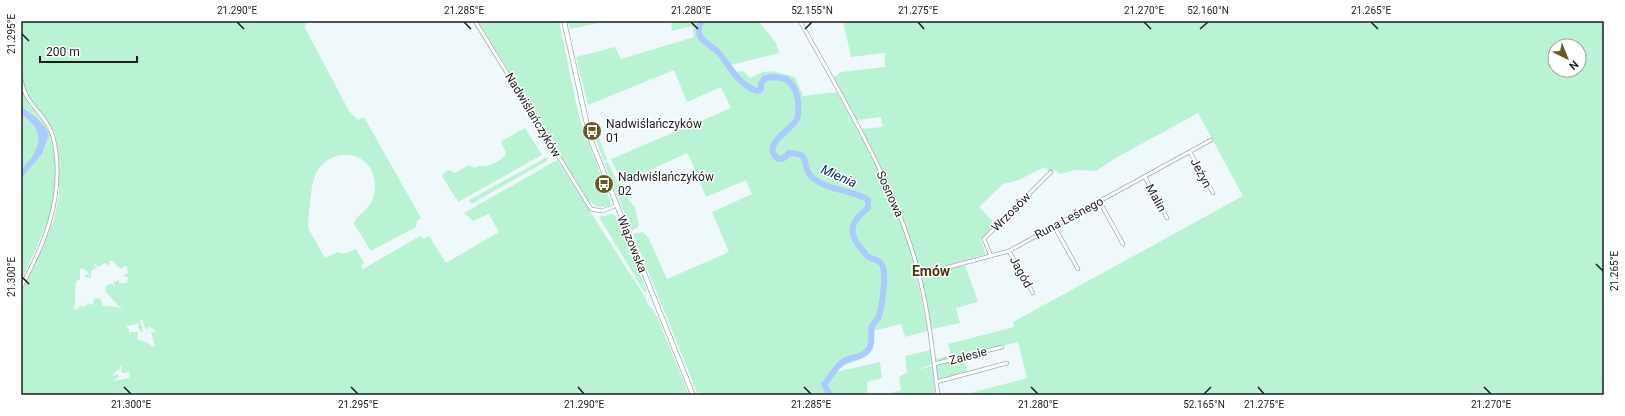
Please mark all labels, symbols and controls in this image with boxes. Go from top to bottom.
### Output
text: 21.290°E [217,5,257,16]
text: 21.285°E [444,5,484,16]
text: 21.280°E [671,5,711,16]
text: 52.155°N [791,5,833,16]
text: 21.275°E [898,5,938,16]
text: 21.270°E [1124,5,1164,16]
text: 52.160°N [1187,5,1229,16]
text: 21.265°E [1351,5,1391,16]
text: 21.295°E [6,14,17,54]
scale bar [40,38,137,64]
north arrow [1547,38,1587,78]
text: 200 m [46,45,80,59]
text: N [1566,58,1581,73]
street label: Nadwiślańczyków [502,70,564,160]
place label: Nadwiślańczyków 01 [606,117,702,145]
bus stop icon: Nadwiślańczyków 01 [581,120,603,142]
street label: Jeżyn [1187,156,1215,190]
water label: Mienia [819,161,859,191]
street label: Sosnowa [874,169,906,219]
place label: Nadwiślańczyków 02 [618,170,714,198]
bus stop icon: Nadwiślańczyków 02 [593,173,615,195]
street label: Malin [1143,182,1169,214]
street label: Wrzosów [989,190,1033,234]
street label: Runa Leśnego [1032,194,1106,242]
street label: Wiązowska [614,213,650,275]
text: 21.265°E [1609,251,1620,291]
street label: Jagód [1007,254,1035,290]
text: 21.300°E [6,257,17,297]
district label: Emów [912,263,951,279]
street label: Zalesie [948,344,988,368]
text: 21.300°E [111,399,151,410]
text: 21.295°E [338,399,378,410]
text: 21.290°E [564,399,604,410]
text: 21.285°E [791,399,831,410]
text: 21.280°E [1018,399,1058,410]
text: 52.165°N [1183,399,1225,410]
text: 21.275°E [1244,399,1284,410]
text: 21.270°E [1471,399,1511,410]

